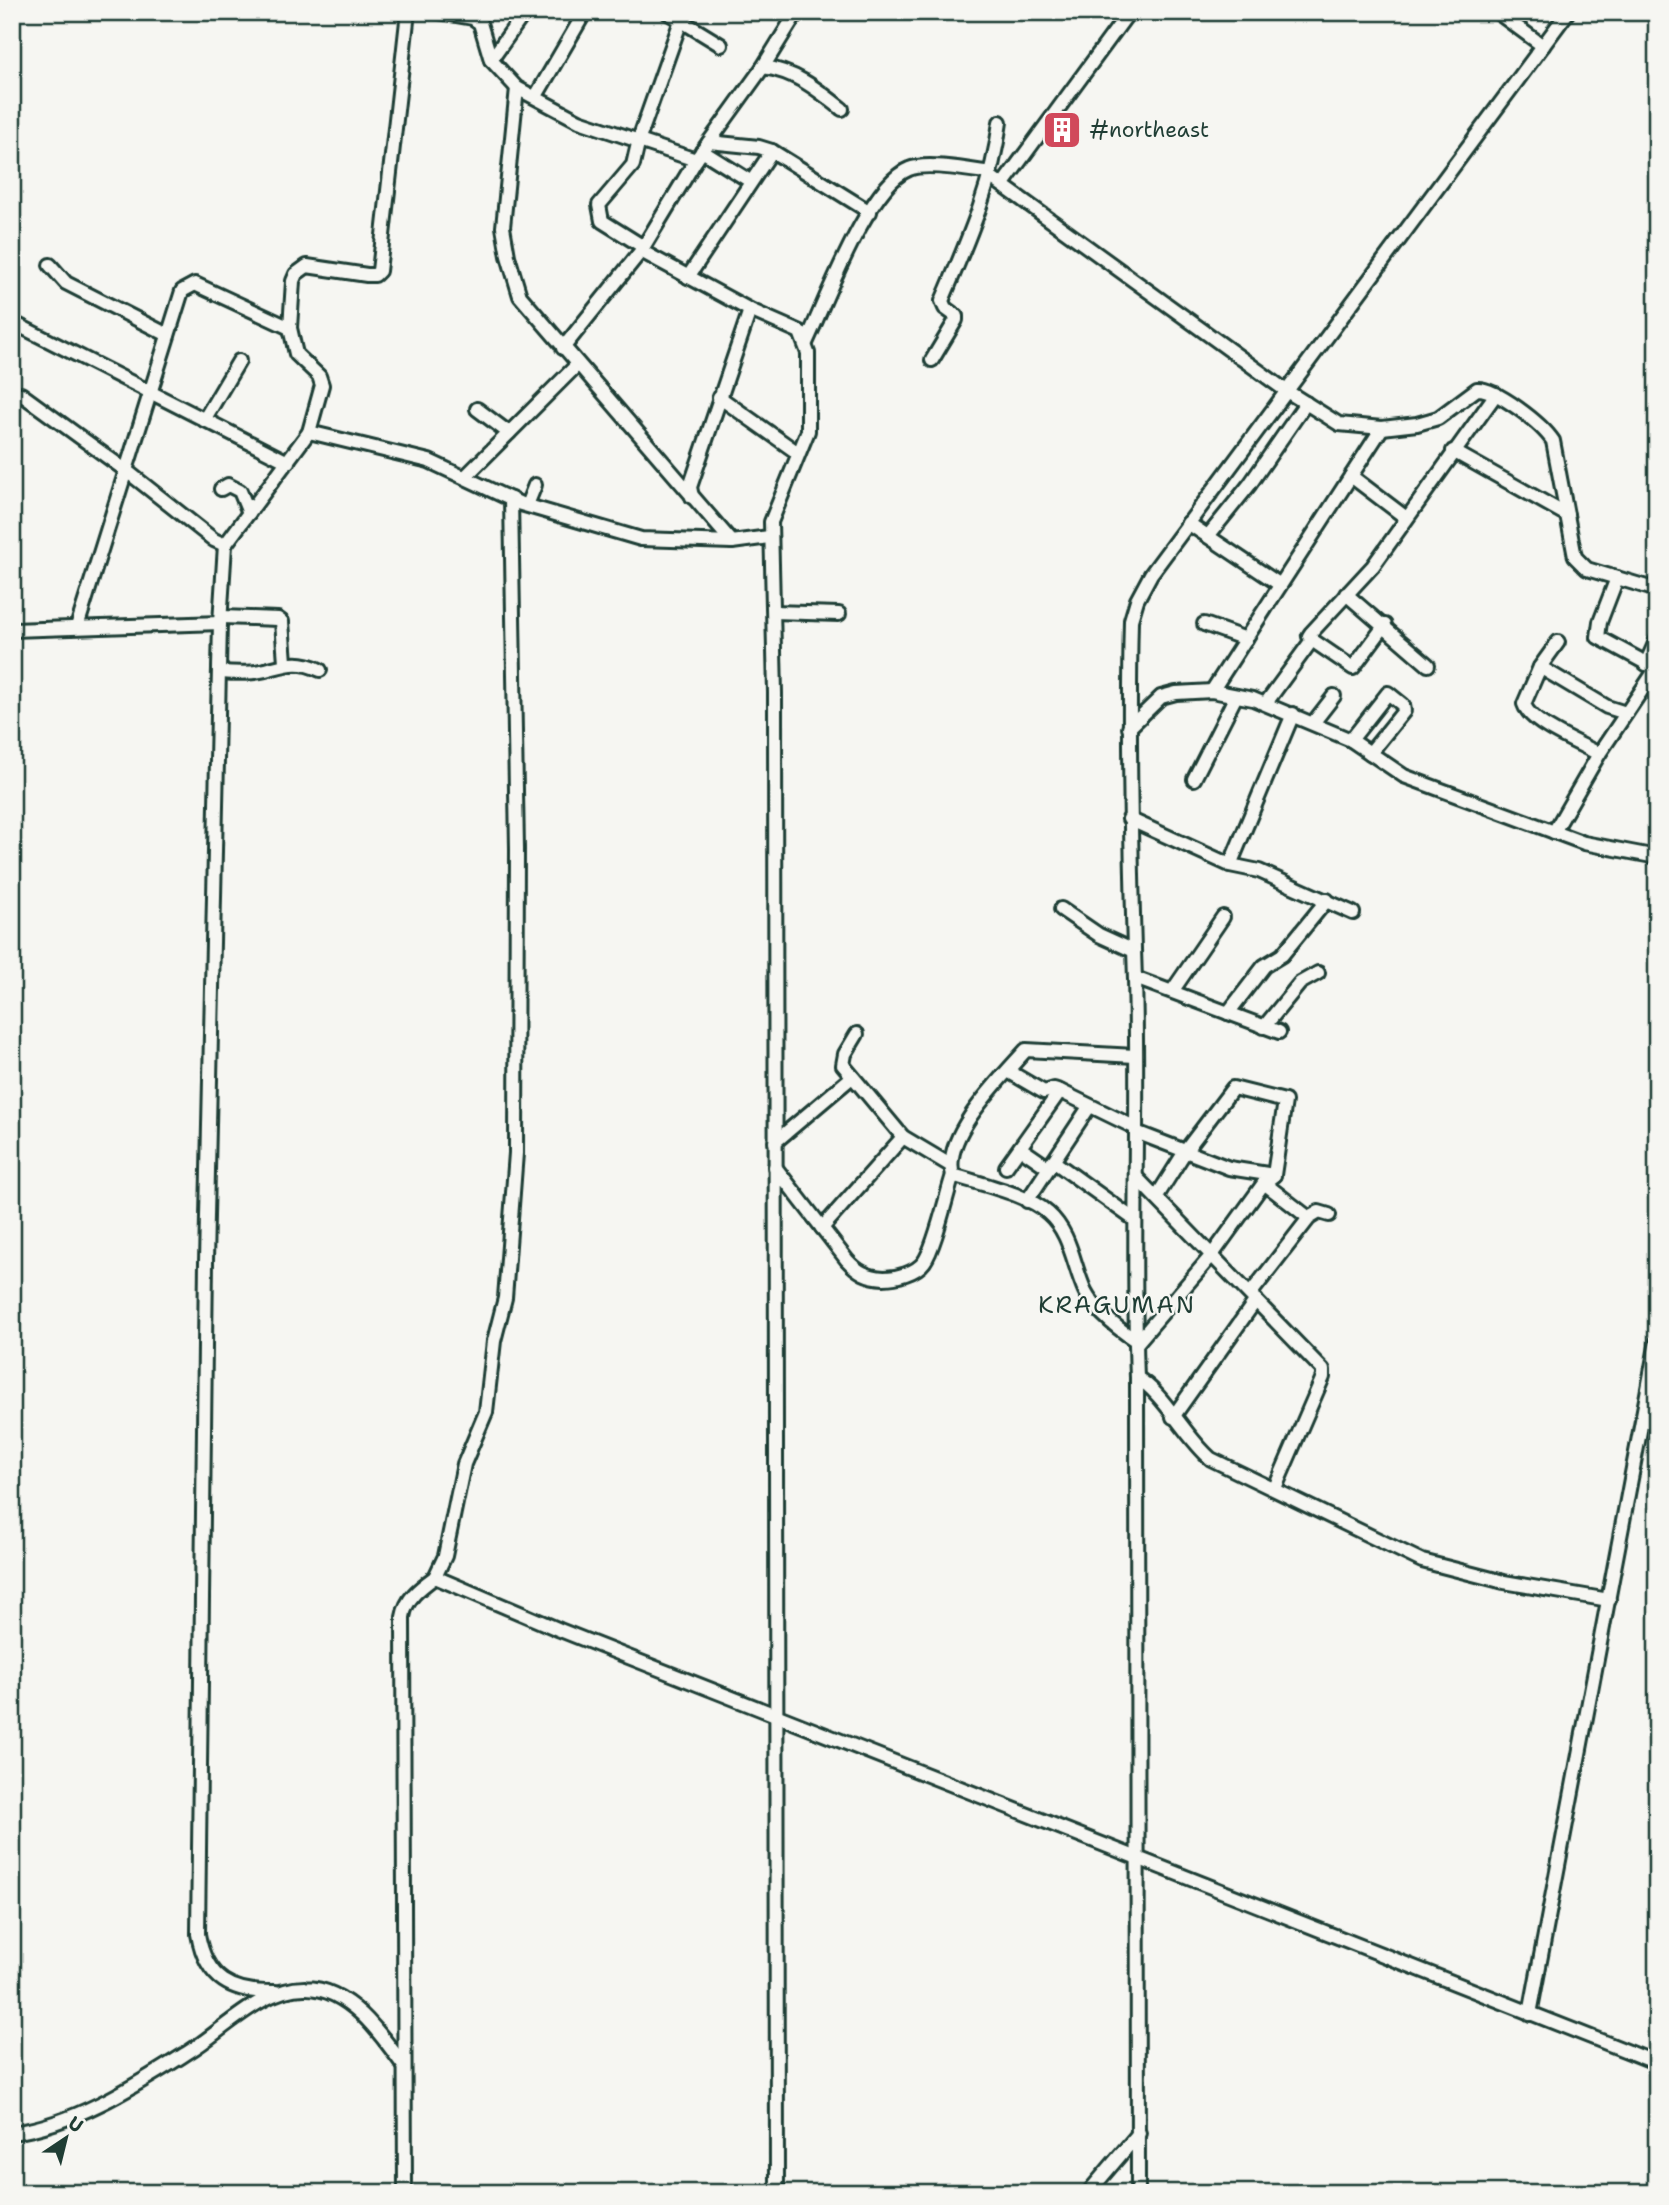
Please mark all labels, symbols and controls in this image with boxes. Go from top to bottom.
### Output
building icon: #northeast [1041,109,1083,151]
place label: #northeast [1089,116,1209,144]
district label: KRAGUMAN [1038,1289,1196,1321]
north arrow [32,2104,102,2174]
text: U [63,2111,88,2138]

